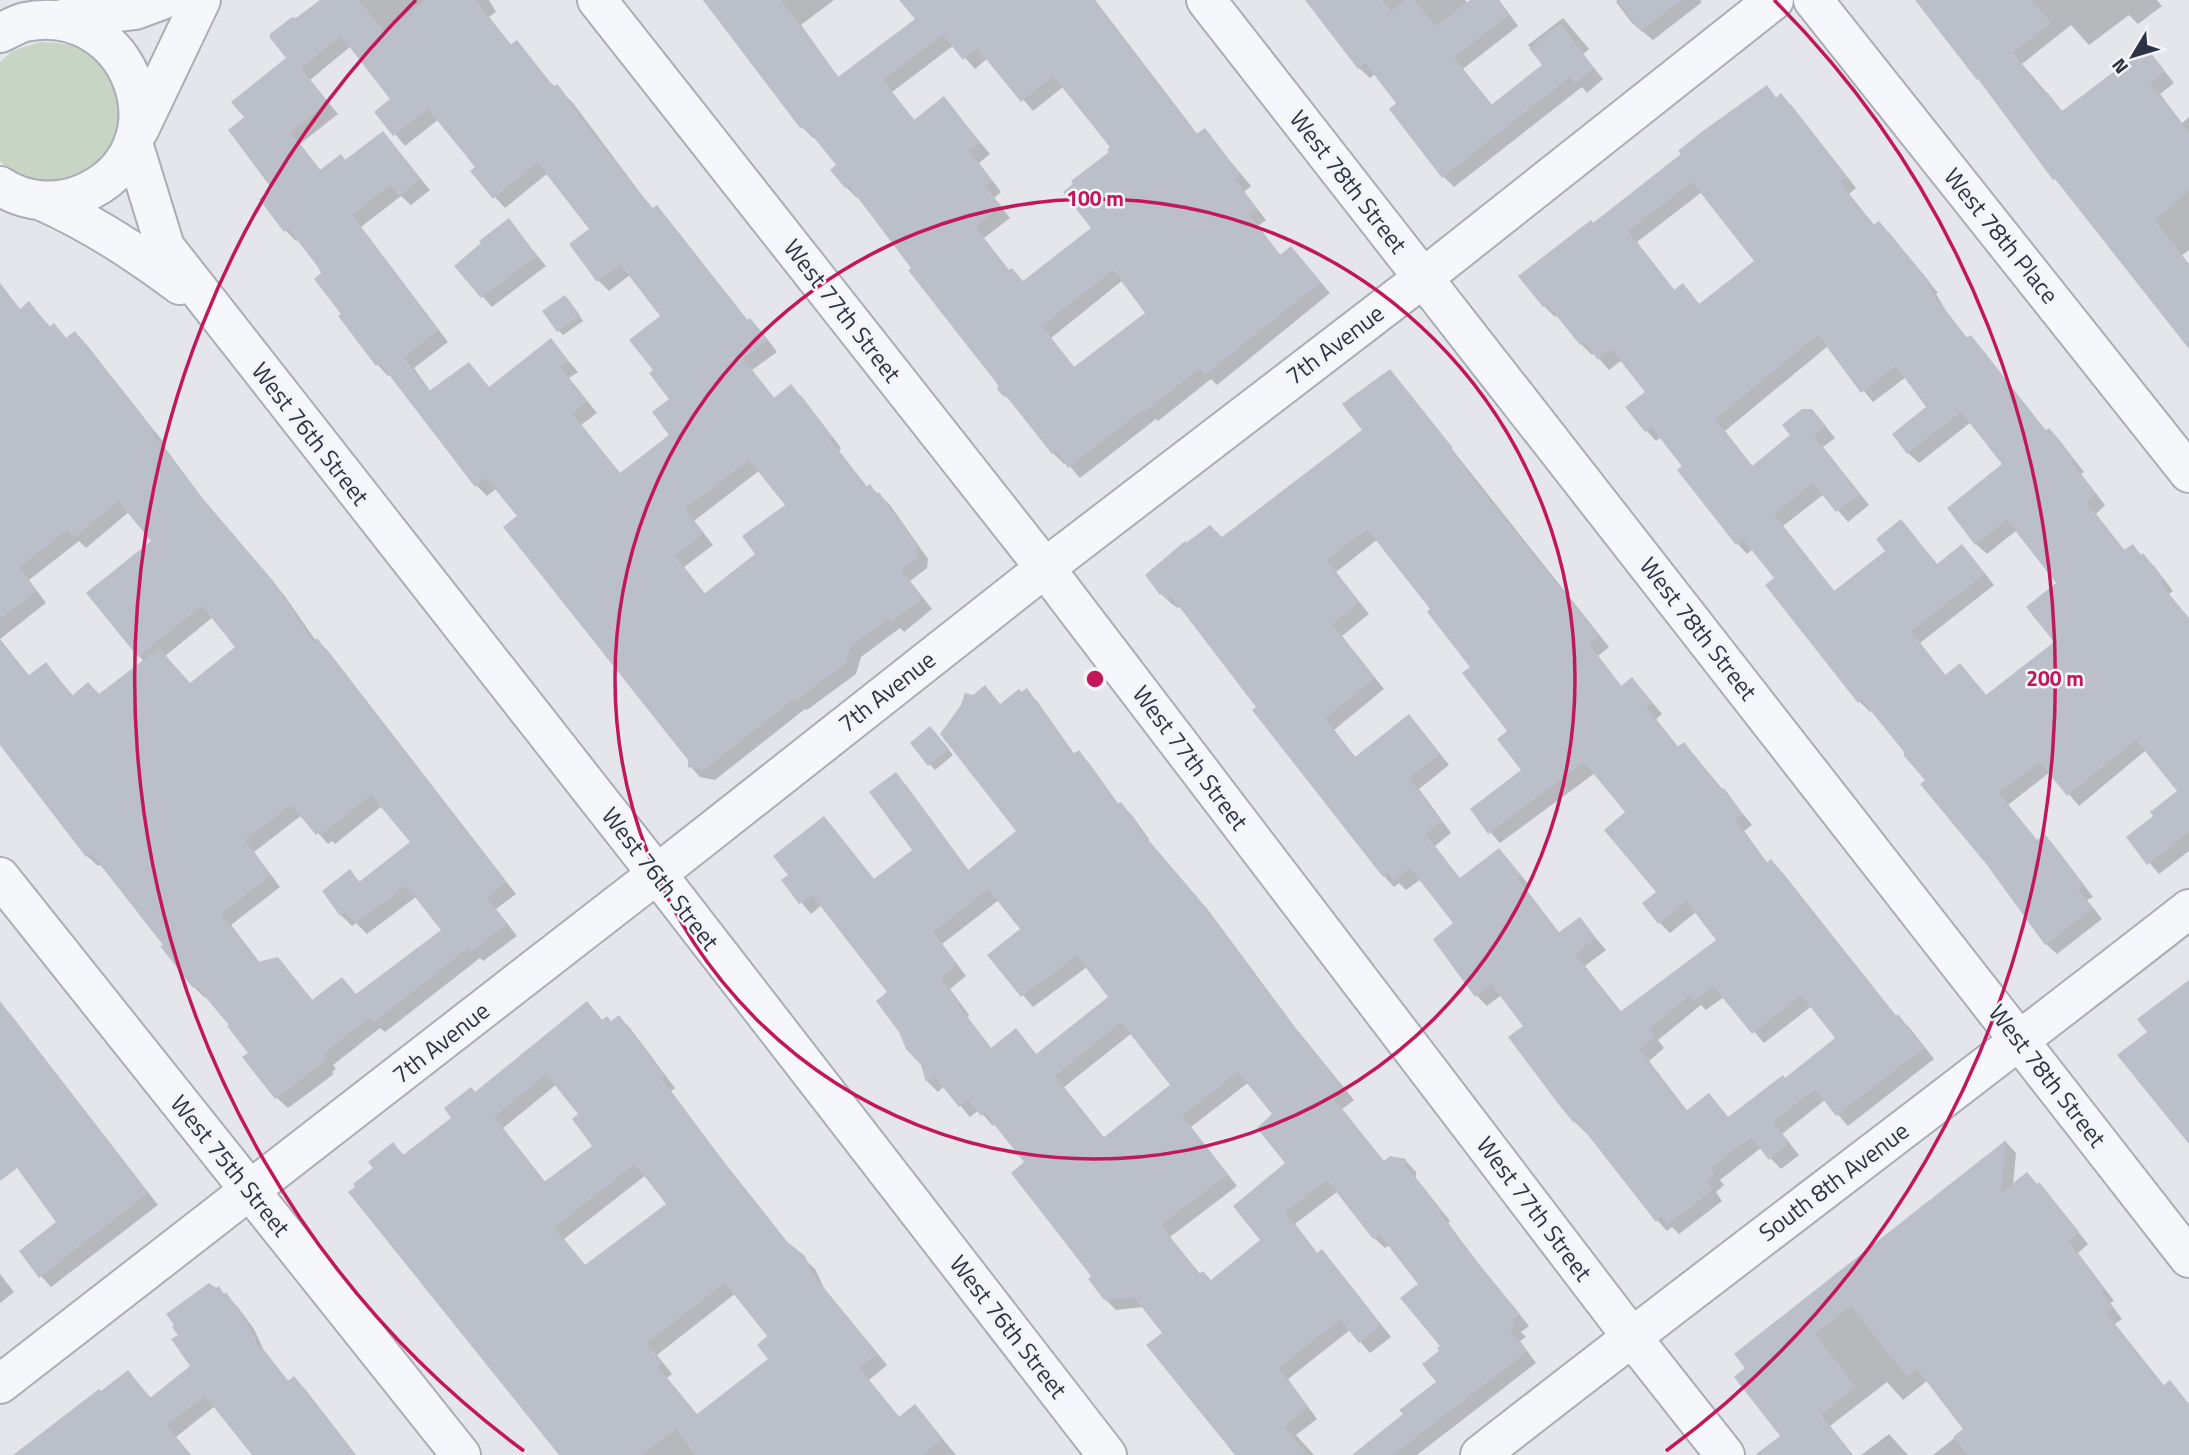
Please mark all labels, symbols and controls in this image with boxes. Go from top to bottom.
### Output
north arrow [2098,21,2168,91]
text: N [2104,53,2135,81]
street label: West 78th Street [1281,102,1417,261]
street label: West 78th Place [1936,160,2068,311]
text: 100 m [1066,182,1124,214]
street label: West 77th Street [775,231,911,390]
street label: 7th Avenue [1278,295,1391,393]
street label: West 76th Street [243,354,379,513]
street label: West 78th Street [1631,549,1767,708]
street label: 7th Avenue [830,642,943,741]
text: 200 m [2026,662,2084,694]
centre of rings [1083,667,1107,691]
street label: West 77th Street [1124,677,1258,838]
street label: West 76th Street [593,799,729,958]
street label: 7th Avenue [384,993,497,1092]
street label: West 78th Street [1980,996,2116,1155]
street label: West 75th Street [162,1087,300,1244]
street label: South 8th Avenue [1751,1113,1916,1250]
street label: West 77th Street [1468,1128,1602,1289]
street label: West 76th Street [941,1247,1077,1406]

